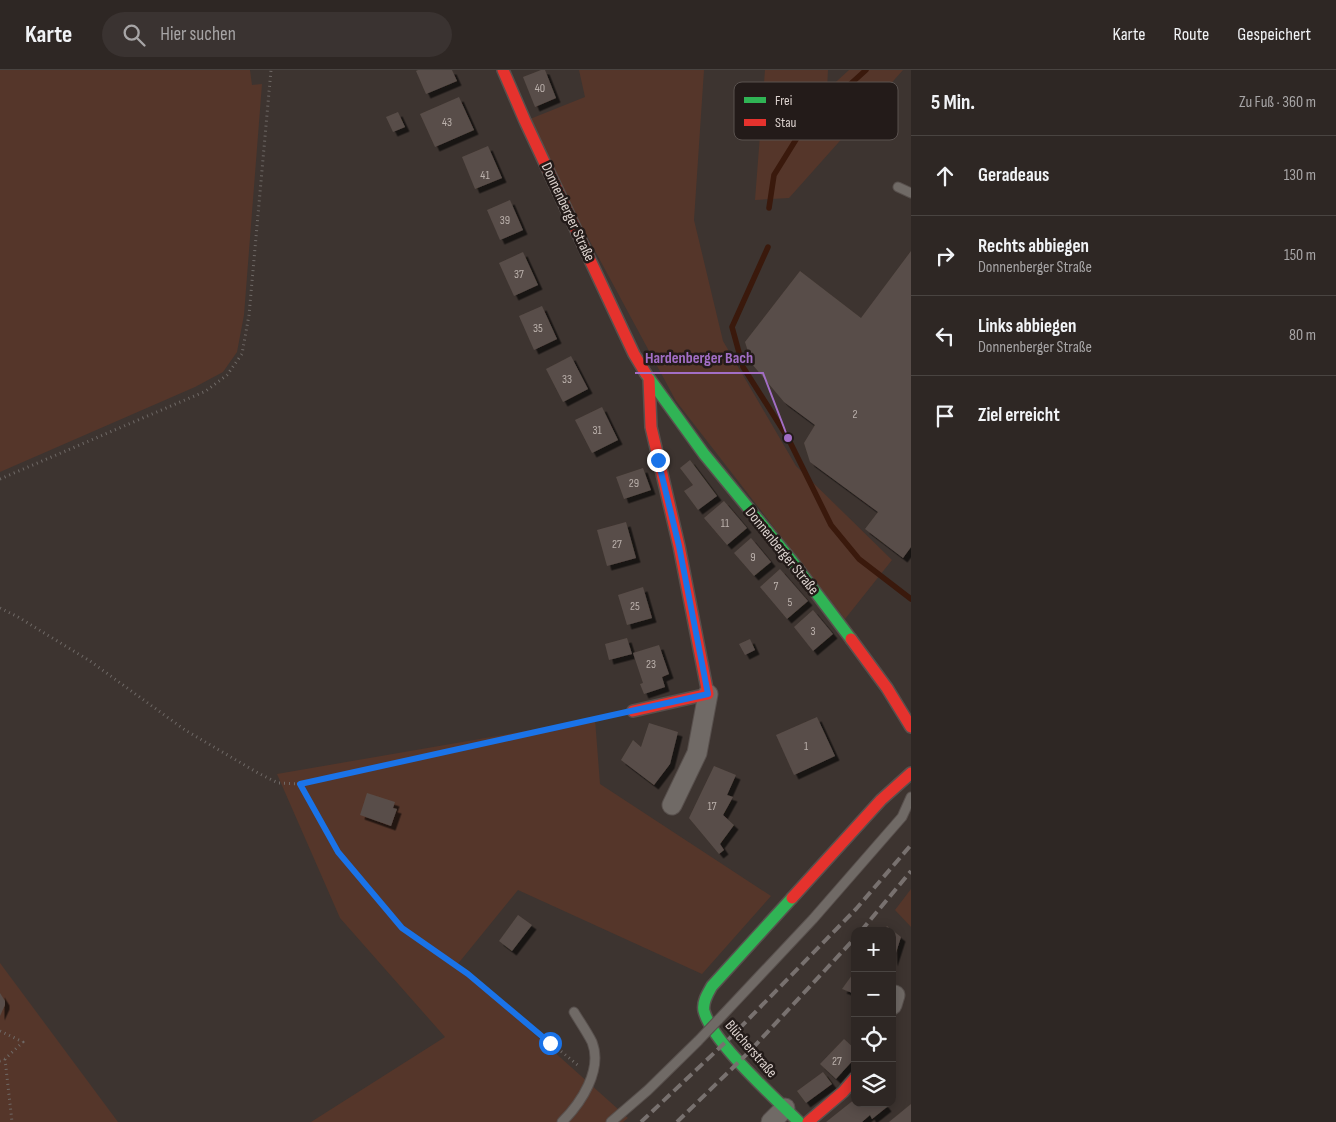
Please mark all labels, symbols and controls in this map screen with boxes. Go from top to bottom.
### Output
search box [102,12,452,57]
text: Karte [25,20,72,49]
icon: search [120,21,148,49]
text: Hier suchen [160,23,236,46]
text: Karte [1113,24,1146,45]
text: Route [1174,24,1209,45]
text: Gespeichert [1237,24,1311,45]
house number: 40 [535,81,545,96]
legend [734,82,898,140]
text: 5 Min. [931,90,975,115]
text: Frei [775,92,792,109]
text: Zu Fuß · 360 m [1239,93,1316,112]
text: Stau [775,114,797,131]
house number: 43 [442,115,452,130]
street label: Donnenberger Straße [537,160,599,264]
icon: ahead [931,162,959,190]
text: Geradeaus [978,164,1049,187]
text: 130 m [1284,166,1316,185]
house number: 41 [480,168,490,183]
house number: 39 [500,213,510,228]
text: Rechts abbiegen [978,235,1089,258]
icon: right [931,242,959,270]
text: 150 m [1284,246,1316,265]
text: Donnenberger Straße [978,258,1092,277]
house number: 37 [514,267,524,282]
text: Links abbiegen [978,315,1076,338]
house number: 35 [533,321,543,336]
icon: left [931,322,959,350]
text: 80 m [1289,326,1316,345]
text: Donnenberger Straße [978,338,1092,357]
callout: Hardenberger Bach [635,342,763,373]
text: Hardenberger Bach [645,349,753,368]
house number: 33 [562,372,572,387]
icon: arrive [931,402,959,430]
text: Ziel erreicht [978,404,1060,427]
house number: 2 [853,407,858,422]
house number: 31 [592,423,602,438]
route end [647,449,670,472]
house number: 29 [629,476,639,491]
street label: Donnenberger Straße [741,503,823,599]
house number: 11 [721,516,730,531]
house number: 27 [612,537,622,552]
house number: 9 [750,550,756,565]
house number: 7 [774,579,779,594]
house number: 5 [788,595,793,610]
house number: 25 [630,599,640,614]
house number: 3 [810,624,816,639]
house number: 23 [646,657,656,672]
house number: 1 [804,739,809,754]
house number: 17 [708,799,717,814]
map controls [851,927,896,1107]
button: + [851,927,896,972]
button: − [851,972,896,1017]
street label: Blücherstraße [721,1016,781,1082]
button: locate [851,1017,896,1062]
route start [539,1032,562,1055]
house number: 27 [832,1054,842,1069]
button: layers [851,1062,896,1107]

